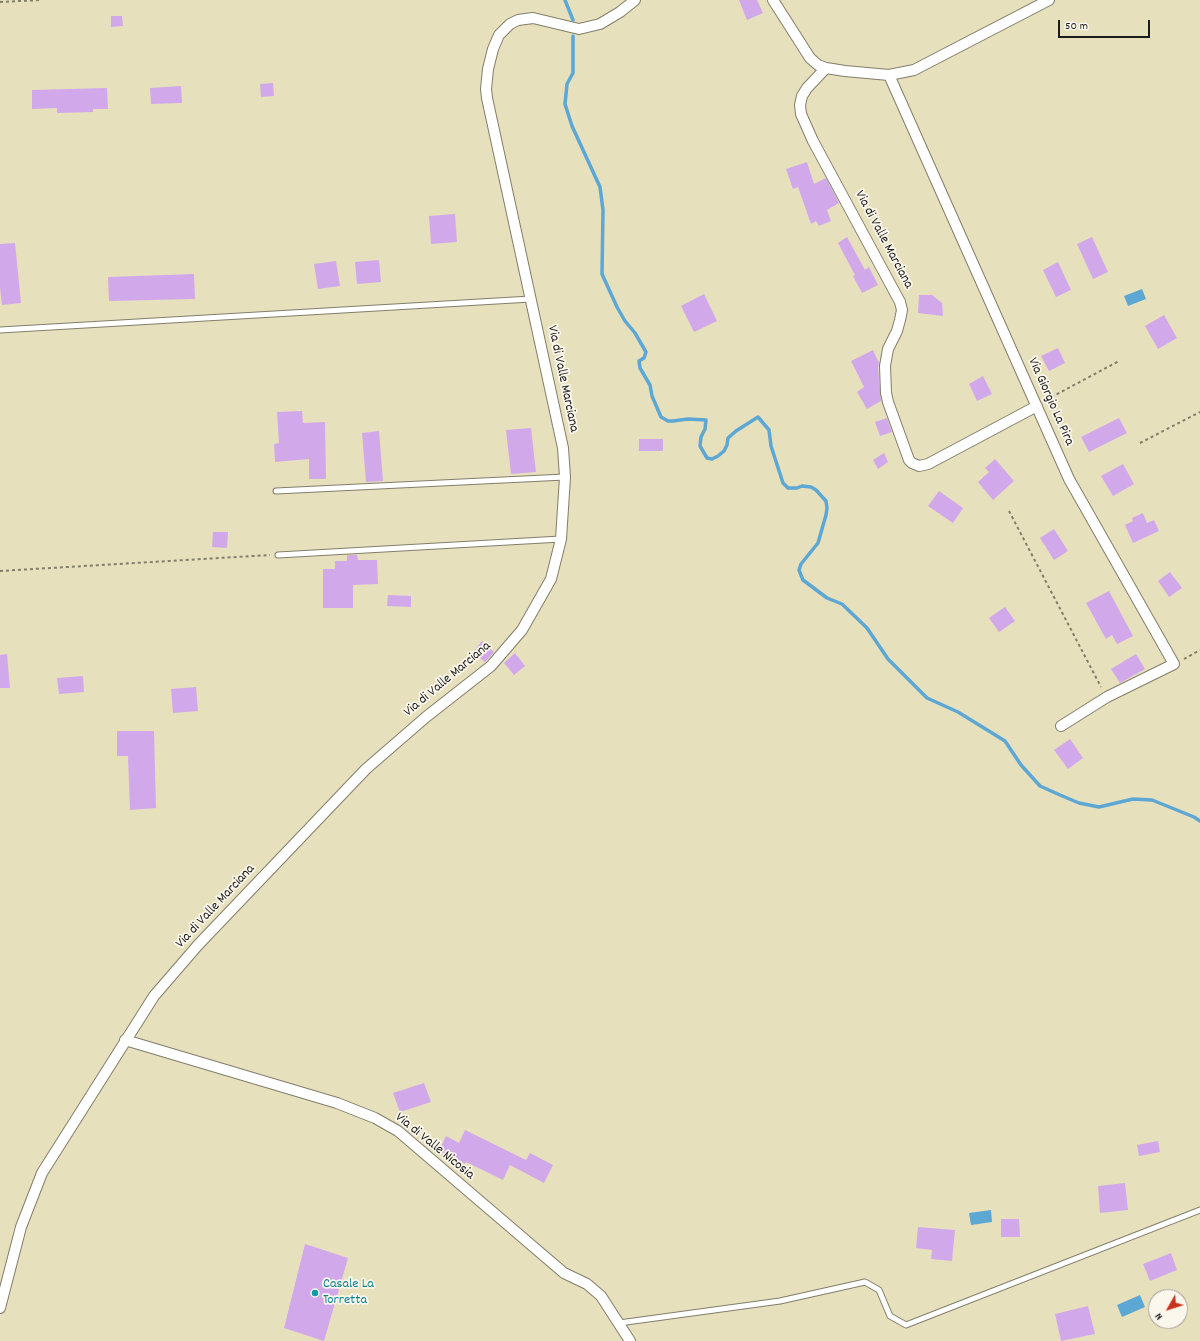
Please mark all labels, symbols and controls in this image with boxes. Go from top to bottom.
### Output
scale bar [1060,12,1152,38]
text: 50 m [1065,18,1088,35]
street label: Via di Valle Marciana [850,188,916,292]
street label: Via di Valle Marciana [543,324,581,434]
street label: Via Giorgio La Pira [1023,355,1077,449]
street label: Via di Valle Marciana [401,639,495,721]
street label: Via di Valle Marciana [173,862,259,952]
street label: Via di Valle Nicosia [391,1110,477,1184]
place label: Casale La Torretta [323,1277,374,1310]
marker: Casale La Torretta [310,1288,320,1298]
north arrow [1148,1289,1188,1329]
text: N [1152,1309,1167,1323]

